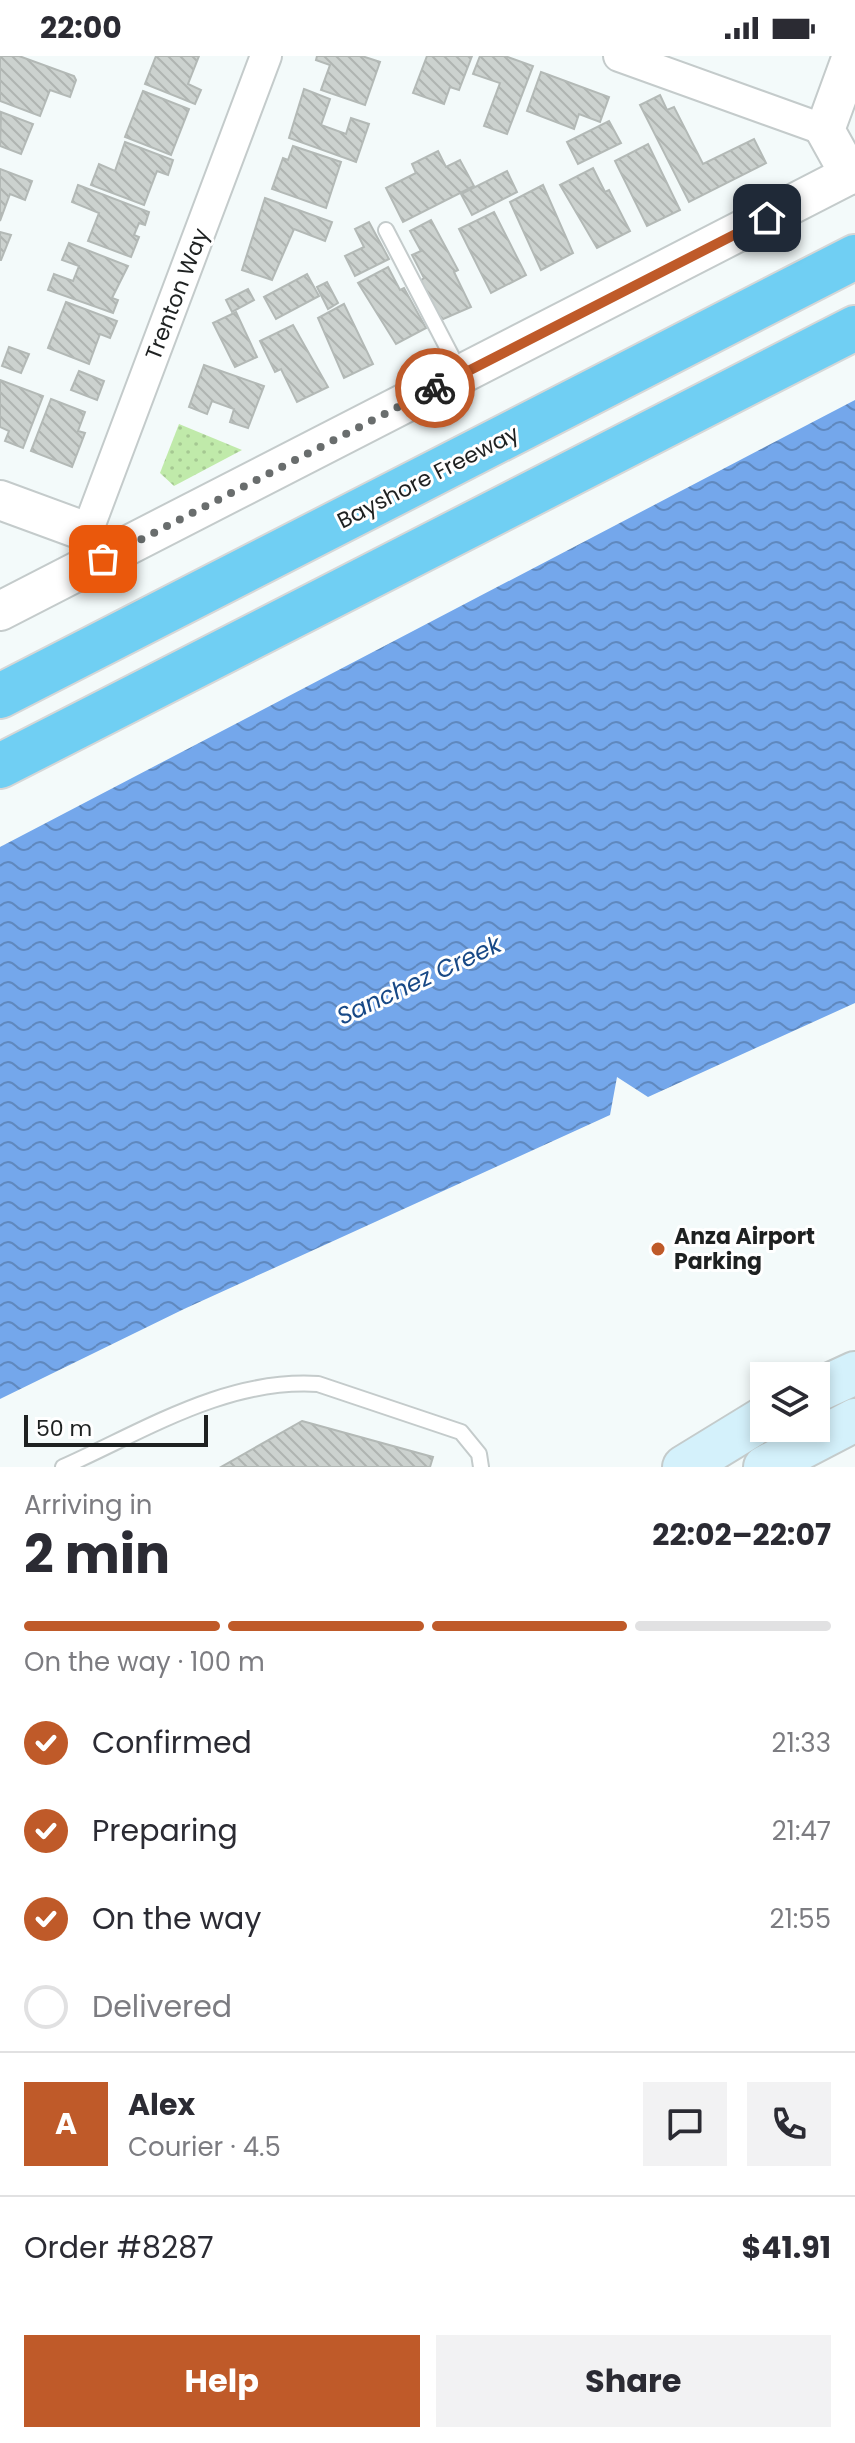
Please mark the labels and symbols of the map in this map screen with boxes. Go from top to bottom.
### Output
pin [733,184,801,252]
street label: Trenton Way [138,223,217,364]
courier [395,348,475,428]
street label: Bayshore Freeway [332,418,525,536]
pin [69,525,137,593]
water label: Sanchez Creek [331,927,508,1033]
place label: Anza Airport Parking [674,1221,815,1277]
marker: Anza Airport Parking [649,1240,667,1258]
scale bar [24,1411,208,1447]

